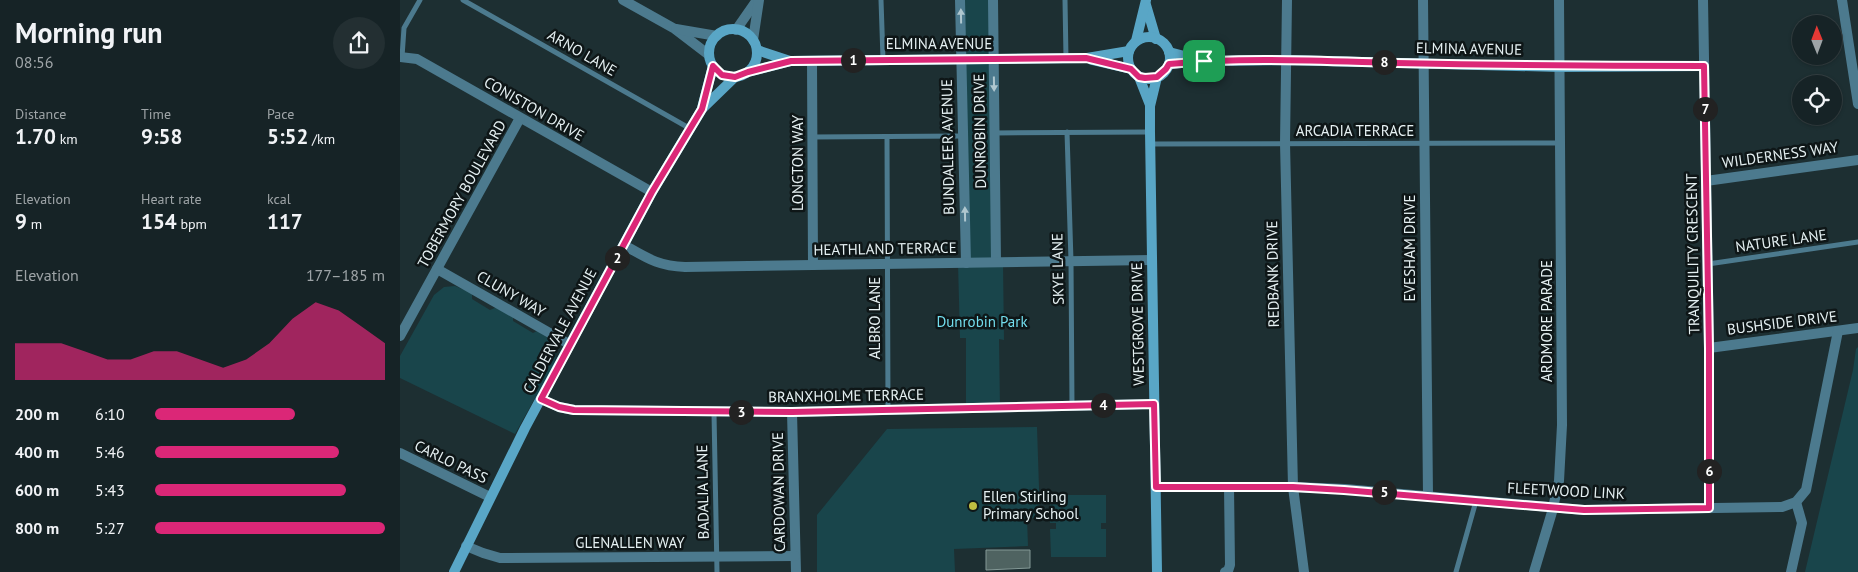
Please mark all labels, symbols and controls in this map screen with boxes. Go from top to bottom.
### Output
one-way arrow [956,8,964,24]
text: Morning run [15,14,163,51]
north arrow [1792,15,1842,65]
map controls [1792,15,1842,125]
button: share [333,17,385,69]
street label: ARNO LANE [544,25,620,80]
street label: ELMINA AVENUE [886,34,992,53]
street label: ELMINA AVENUE [1416,38,1522,59]
pin [1183,40,1225,82]
icon: arrive [1190,47,1218,75]
pin: 1 [840,48,866,72]
pin: 8 [1372,50,1396,74]
text: 1 [850,51,857,69]
text: 08:56 [15,52,53,72]
text: 8 [1381,53,1388,71]
street label: CONISTON DRIVE [481,72,588,145]
street label: DUNROBIN DRIVE [969,73,990,189]
button: locate [1792,75,1842,125]
one-way arrow [990,76,998,92]
street label: BUNDALEER AVENUE [937,79,958,215]
pin: 7 [1692,96,1718,122]
text: 7 [1702,100,1709,118]
text: Distance [15,105,66,123]
text: Time [141,105,171,123]
text: Pace [267,105,294,123]
street label: LONGTON WAY [788,114,807,211]
street label: TOBERMORY BOULEVARD [413,117,510,271]
street label: ARCADIA TERRACE [1296,121,1414,140]
text: 1.70 [15,123,56,150]
text: 9:58 [141,123,182,150]
text: 5:52 [267,123,308,150]
text: km [56,130,78,148]
text: /km [308,130,335,148]
street label: WILDERNESS WAY [1721,137,1840,172]
street label: TRANQUILITY CRESCENT [1682,173,1703,335]
text: Elevation [15,190,71,208]
text: Heart rate [141,190,202,208]
text: kcal [267,190,291,208]
street label: EVESHAM DRIVE [1400,195,1419,301]
one-way arrow [960,206,968,222]
text: 9 [15,208,27,235]
text: 154 [141,208,177,235]
text: 117 [267,208,303,235]
text: m [27,215,42,233]
text: bpm [177,215,207,233]
street label: REDBANK DRIVE [1262,220,1283,328]
street label: NATURE LANE [1734,225,1828,256]
street label: SKYE LANE [1047,233,1068,305]
street label: HEATHLAND TERRACE [813,238,957,259]
pin: 2 [604,246,630,270]
text: 2 [614,249,621,267]
street label: ARDMORE PARADE [1537,260,1556,382]
street label: WESTGROVE DRIVE [1127,262,1148,386]
text: Elevation [15,265,79,285]
text: 177–185 m [306,265,385,285]
street label: CALDERVALE AVENUE [518,265,601,397]
street label: CLUNY WAY [474,266,549,321]
street label: ALBRO LANE [865,277,884,359]
street label: BUSHSIDE DRIVE [1726,306,1838,339]
park label: Dunrobin Park [936,312,1028,331]
street label: BRANXHOLME TERRACE [768,385,924,406]
pin: 4 [1090,392,1116,418]
text: 4 [1100,396,1107,414]
pin: 3 [728,400,754,424]
text: 3 [738,403,745,421]
text: 200 m [15,404,59,424]
text: 6:10 [95,404,125,424]
street label: CARDOWAN DRIVE [768,432,789,552]
street label: CARLO PASS [412,436,491,487]
text: 400 m [15,442,59,462]
text: 5:46 [95,442,125,462]
street label: BADALIA LANE [692,444,713,540]
pin: 6 [1696,458,1722,484]
text: 6 [1706,462,1713,480]
street label: FLEETWOOD LINK [1507,478,1625,503]
text: 600 m [15,480,59,500]
text: 5:43 [95,480,125,500]
pin: 5 [1372,480,1396,504]
text: 5 [1381,483,1388,501]
place label: Ellen Stirling Primary School [983,487,1079,523]
marker: Ellen Stirling Primary School [967,500,979,512]
text: 800 m [15,518,59,538]
text: 5:27 [95,518,125,538]
street label: GLENALLEN WAY [575,533,685,552]

